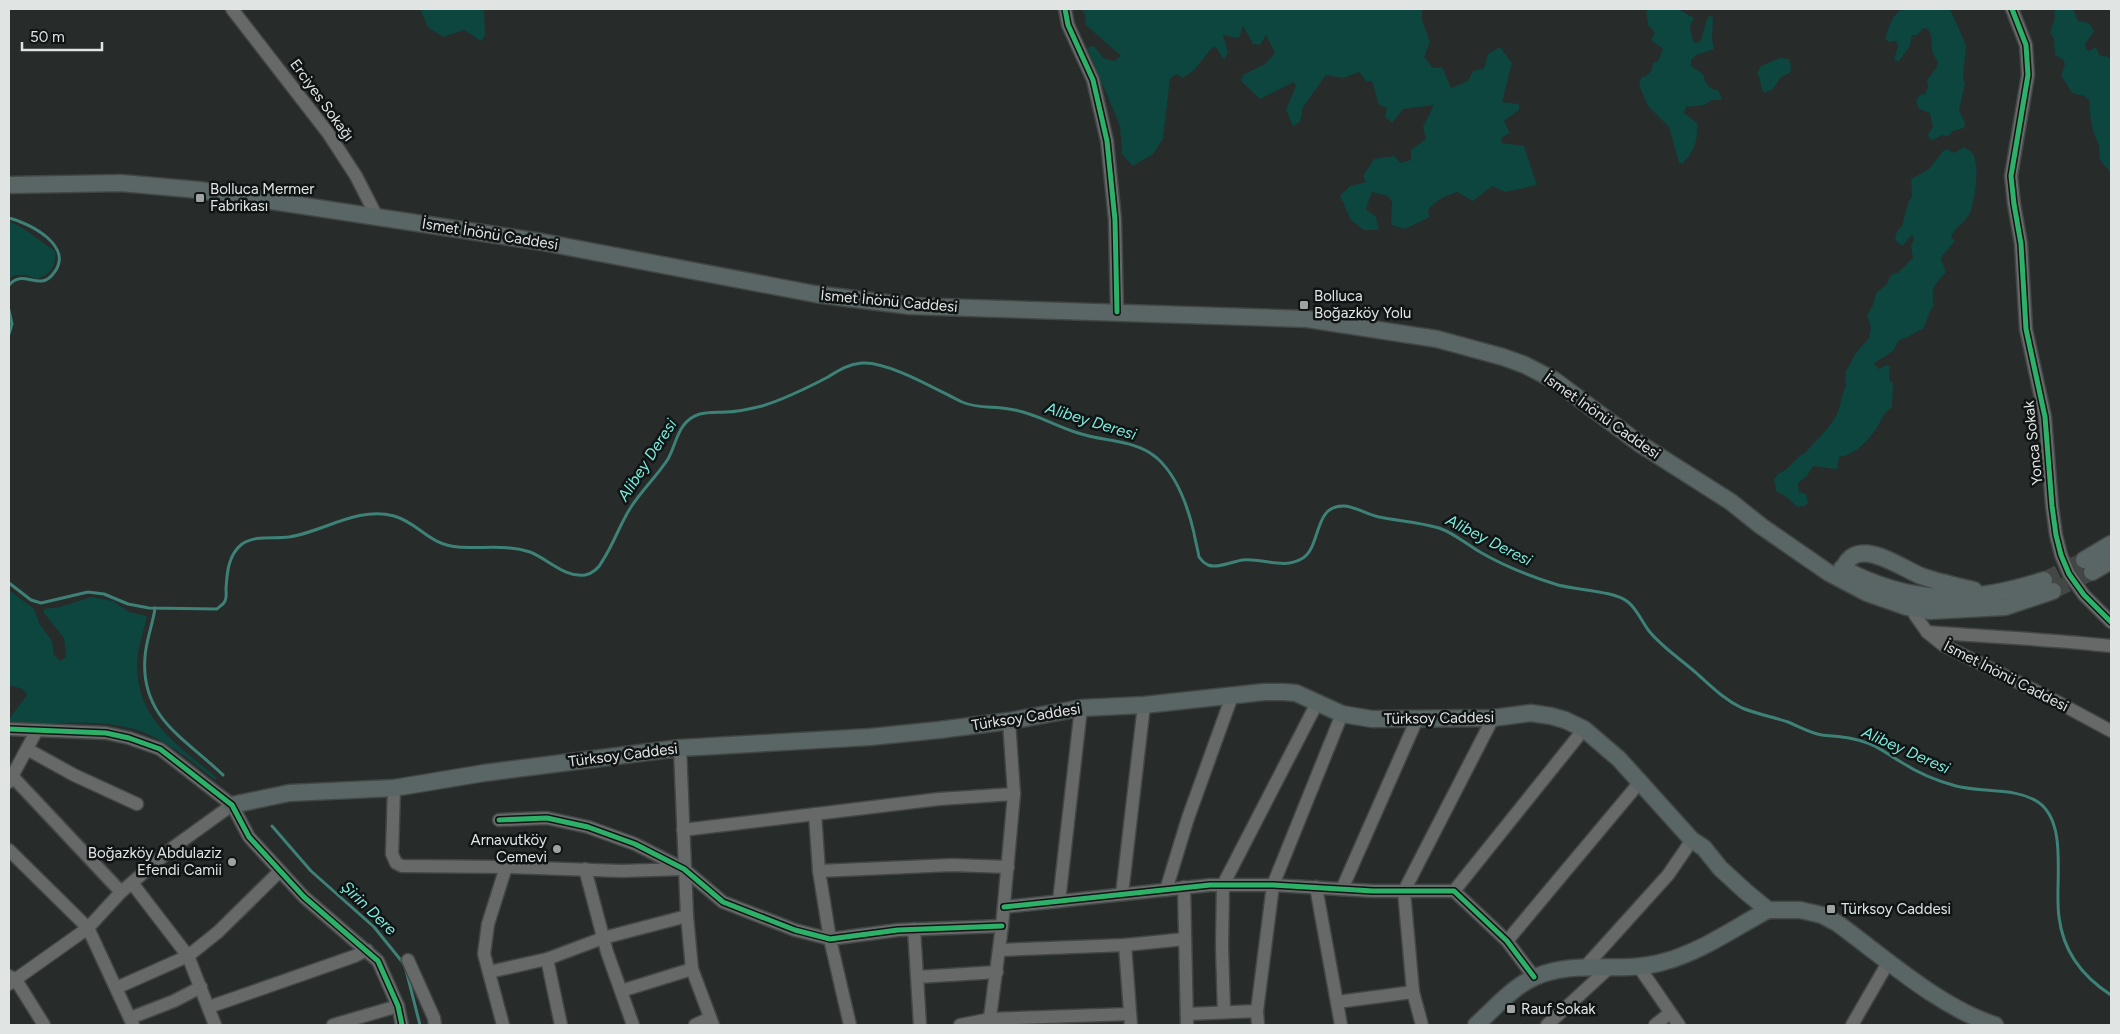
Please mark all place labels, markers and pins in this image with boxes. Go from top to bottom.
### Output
place label: Bolluca Mermer Fabrikası [210,180,314,215]
marker: Bolluca Mermer Fabrikası [194,192,206,204]
place label: Bolluca Boğazköy Yolu [1314,287,1411,322]
marker: Bolluca Boğazköy Yolu [1298,299,1310,311]
place label: Arnavutköy Cemevi [471,831,547,866]
marker: Arnavutköy Cemevi [551,843,563,855]
place label: Boğazköy Abdulaziz Efendi Camii [88,844,222,879]
marker: Boğazköy Abdulaziz Efendi Camii [226,856,238,868]
place label: Türksoy Caddesi [1841,900,1951,918]
marker: Türksoy Caddesi [1825,903,1837,915]
place label: Rauf Sokak [1521,1000,1596,1018]
marker: Rauf Sokak [1505,1003,1517,1015]

